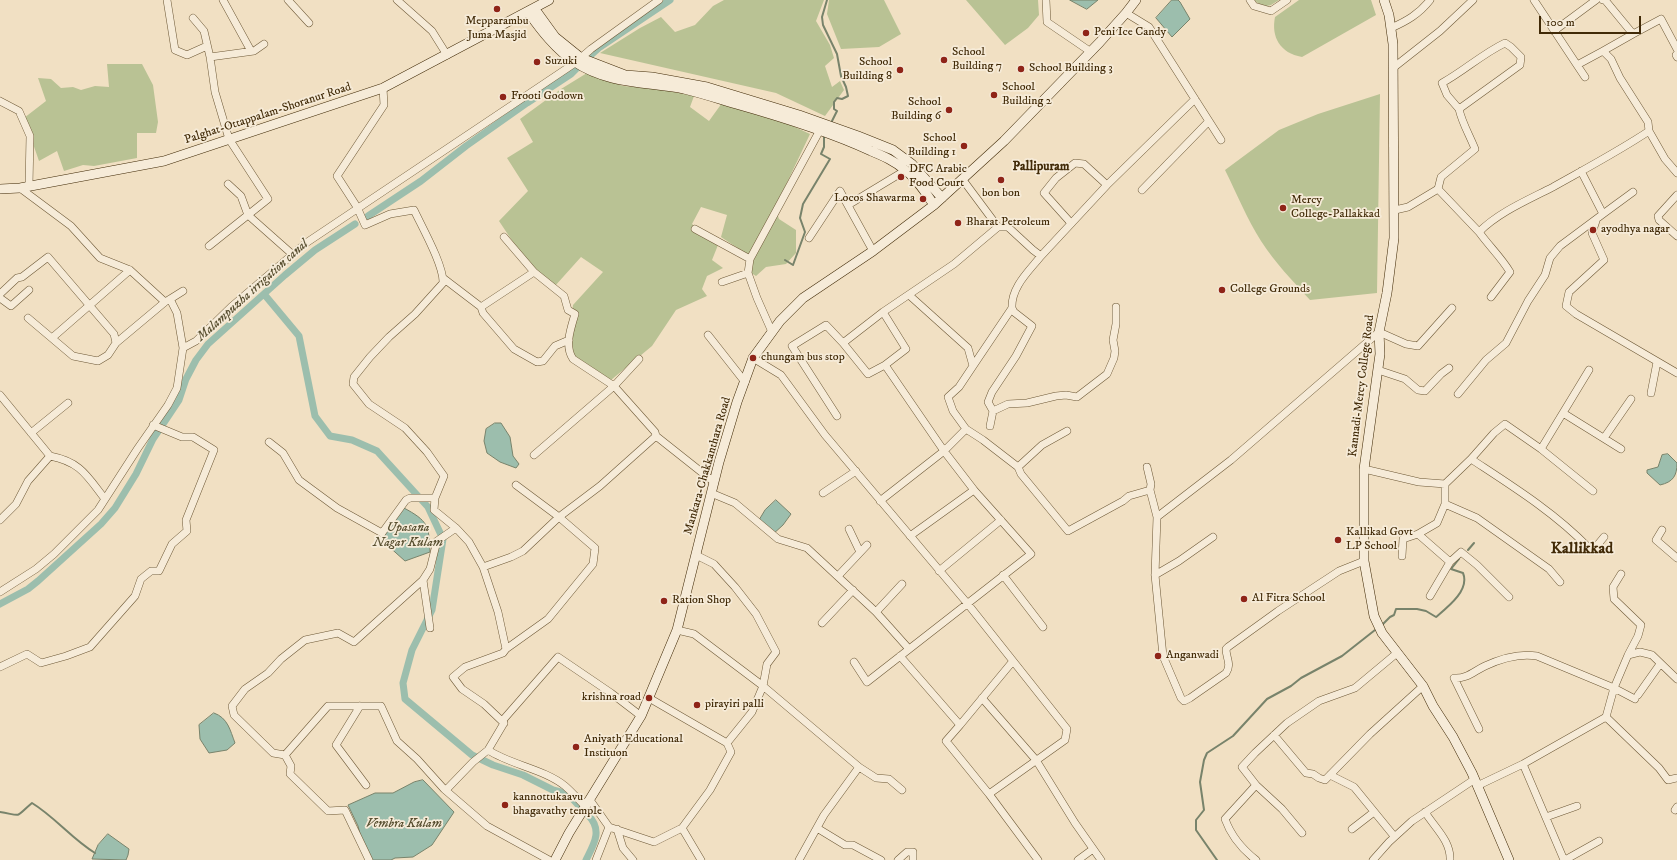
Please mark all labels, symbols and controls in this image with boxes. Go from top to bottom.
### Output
marker: Mepparambu Juma Masjid [492,4,502,14]
scale bar [1541,8,1643,34]
place label: Mepparambu Juma Masjid [466,15,528,43]
text: 100 m [1546,15,1575,30]
place label: Peni Ice Candy [1094,26,1166,40]
marker: Peni Ice Candy [1081,28,1091,38]
place label: School Building 7 [952,46,1002,74]
place label: Suzuki [545,55,577,69]
marker: School Building 7 [939,55,949,65]
place label: School Building 8 [842,56,892,84]
marker: Suzuki [532,57,542,67]
place label: School Building 3 [1029,62,1113,76]
marker: School Building 3 [1016,64,1026,74]
marker: School Building 8 [895,65,905,75]
street label: Palghat-Ottappalam-Shoranur Road [183,80,353,148]
place label: School Building 2 [1002,81,1052,109]
place label: Frooti Godown [511,90,583,104]
marker: School Building 2 [989,90,999,100]
marker: Frooti Godown [498,92,508,102]
place label: School Building 6 [891,96,941,124]
marker: School Building 6 [944,105,954,115]
place label: School Building 1 [908,132,956,160]
marker: School Building 1 [959,141,969,151]
district label: Pallipuram [1012,159,1070,175]
place label: DFC Arabic Food Court [909,163,967,191]
marker: DFC Arabic Food Court [896,172,906,182]
marker: bon bon [996,175,1006,185]
place label: bon bon [982,187,1020,201]
place label: Locos Shawarma [834,192,915,206]
marker: Locos Shawarma [918,194,928,204]
place label: Mercy College-Pallakkad [1291,194,1380,222]
marker: Mercy College-Pallakkad [1278,203,1288,213]
place label: Bharat Petroleum [966,216,1050,230]
marker: Bharat Petroleum [953,218,963,228]
place label: ayodhya nagar [1601,223,1670,237]
marker: ayodhya nagar [1588,225,1598,235]
water label: Malampuzha irrigation canal [194,237,312,345]
place label: College Grounds [1230,283,1310,297]
marker: College Grounds [1217,285,1227,295]
street label: Kannadi-Mercy College Road [1346,314,1378,458]
place label: chungam bus stop [761,351,845,365]
marker: chungam bus stop [748,353,758,363]
street label: Mankara-Chakkanthara Road [681,395,735,537]
water label: Upasana Nagar Kulam [373,520,443,551]
place label: Kallikad Govt LP School [1346,526,1413,554]
marker: Kallikad Govt LP School [1333,535,1343,545]
district label: Kallikkad [1551,540,1613,560]
place label: Al Fitra School [1252,592,1325,606]
place label: Ration Shop [672,594,731,608]
marker: Al Fitra School [1239,594,1249,604]
marker: Ration Shop [659,596,669,606]
place label: Anganwadi [1166,649,1219,663]
marker: Anganwadi [1153,651,1163,661]
place label: krishna road [582,691,641,705]
marker: krishna road [644,693,654,703]
place label: pirayiri palli [705,698,764,712]
marker: pirayiri palli [692,700,702,710]
place label: Aniyath Educational Instituon [584,733,683,761]
marker: Aniyath Educational Instituon [571,742,581,752]
place label: kannottukaavu bhagavathy temple [513,791,602,819]
marker: kannottukaavu bhagavathy temple [500,800,510,810]
water label: Vembra Kulam [366,816,442,832]

